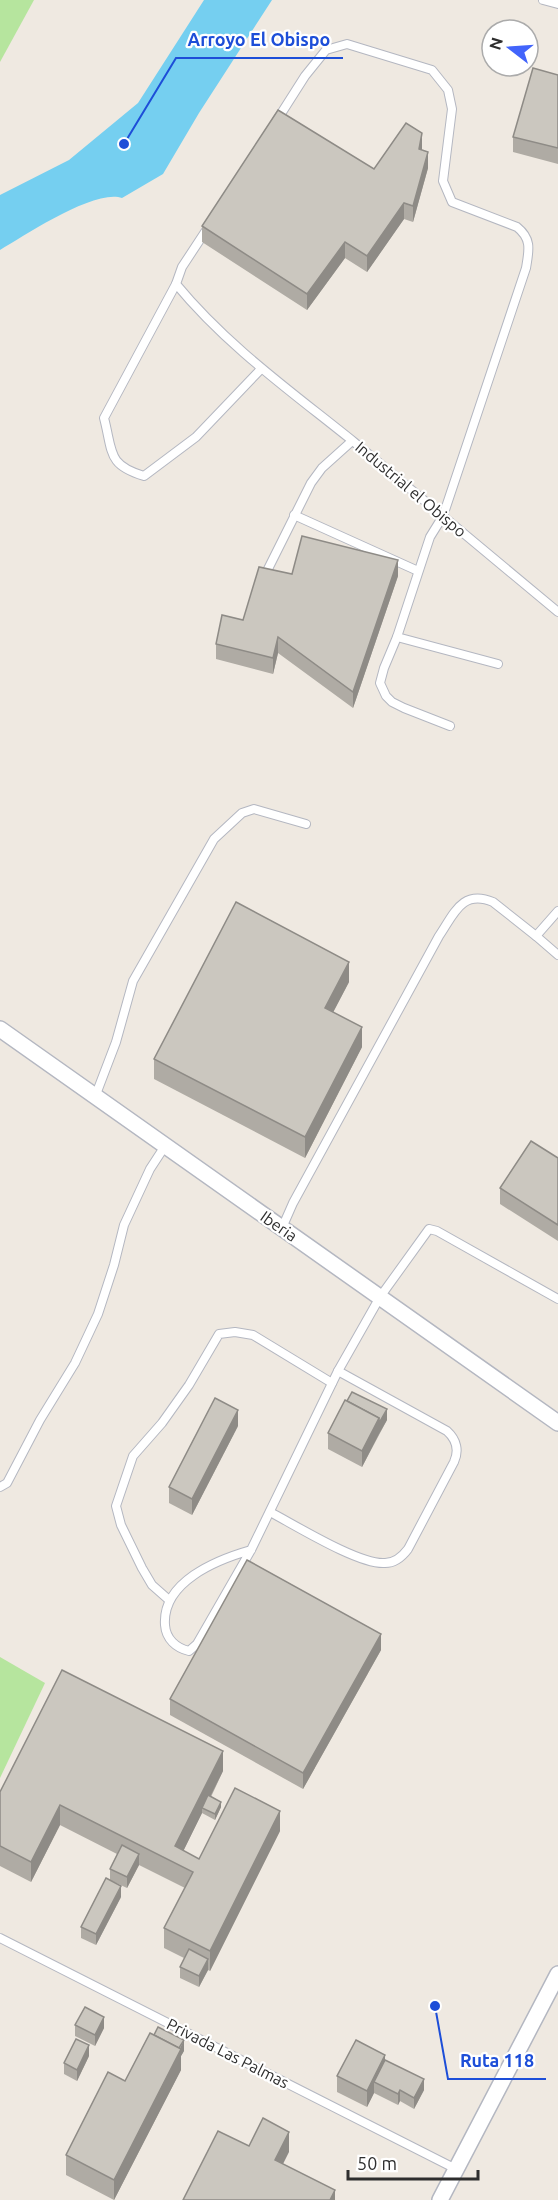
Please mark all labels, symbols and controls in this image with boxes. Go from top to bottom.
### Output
north arrow [480,18,540,78]
callout: Arroyo El Obispo [176,22,343,58]
text: Arroyo El Obispo [188,29,330,49]
text: N [485,35,506,52]
street label: Industrial el Obispo [352,437,470,541]
street label: Iberia [257,1207,301,1245]
street label: Privada Las Palmas [164,2014,292,2092]
callout: Ruta 118 [448,2043,546,2079]
text: Ruta 118 [460,2050,534,2070]
scale bar [348,2143,478,2181]
text: 50 m [357,2153,397,2173]

